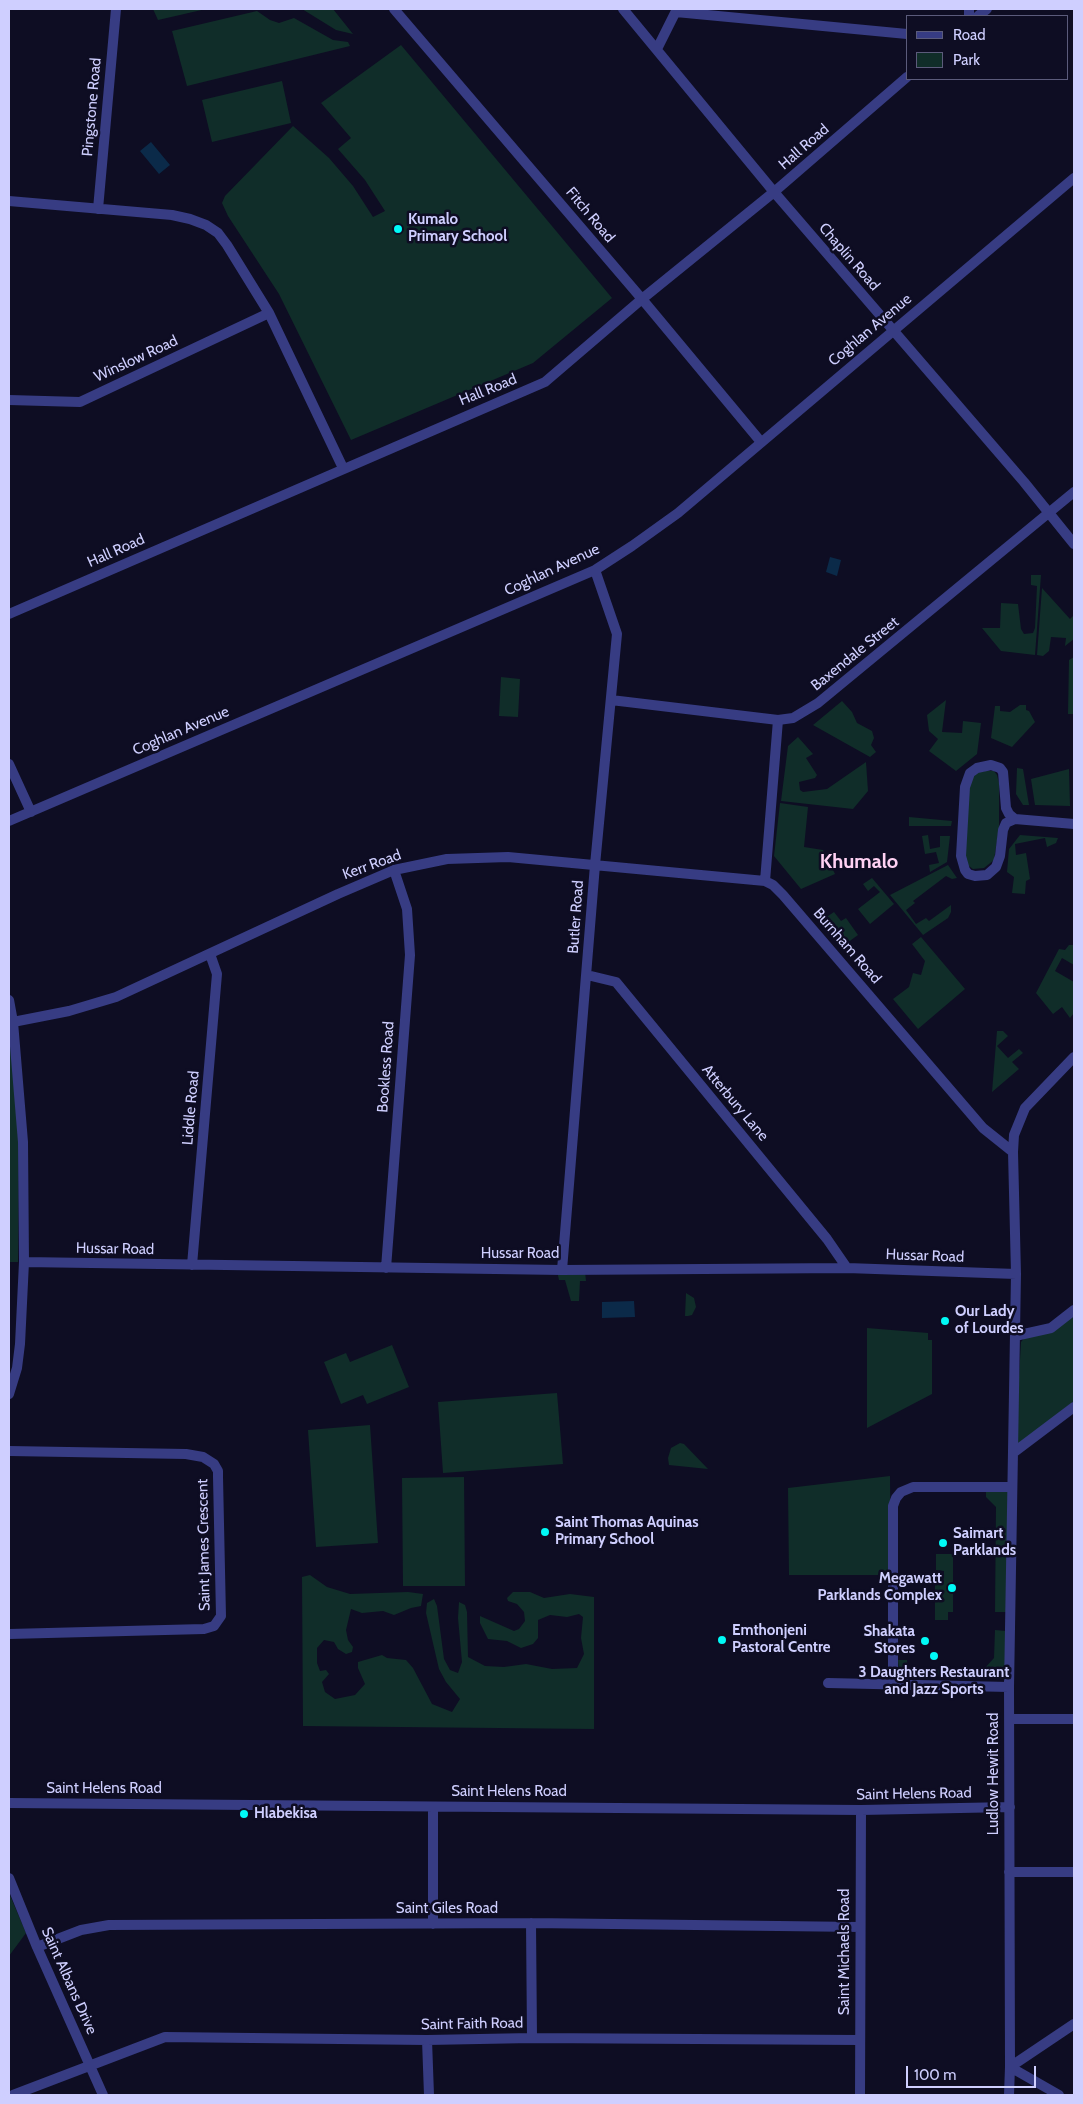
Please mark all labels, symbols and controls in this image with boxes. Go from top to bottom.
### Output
legend [906,15,1068,80]
text: Road [953,26,986,44]
text: Park [953,51,980,69]
street label: Pingstone Road [79,57,105,157]
street label: Hall Road [775,120,833,174]
street label: Fitch Road [562,184,618,246]
place label: Kumalo Primary School [408,211,507,246]
street label: Chaplin Road [815,219,883,295]
marker: Kumalo Primary School [392,223,404,235]
street label: Coghlan Avenue [825,290,915,370]
street label: Winslow Road [91,332,181,386]
street label: Hall Road [457,370,519,410]
street label: Hall Road [85,530,147,572]
street label: Coghlan Avenue [502,540,602,600]
street label: Baxendale Street [808,613,902,695]
street label: Coghlan Avenue [130,703,232,759]
street label: Kerr Road [340,846,404,884]
district label: Khumalo [820,850,898,874]
street label: Butler Road [564,880,588,954]
street label: Burnham Road [809,905,885,987]
street label: Bookless Road [374,1021,398,1113]
street label: Atterbury Lane [698,1061,772,1145]
street label: Liddle Road [179,1070,203,1146]
street label: Hussar Road [76,1239,154,1259]
street label: Hussar Road [481,1245,559,1263]
street label: Hussar Road [885,1246,965,1266]
place label: Our Lady of Lourdes [955,1303,1024,1338]
marker: Our Lady of Lourdes [939,1315,951,1327]
street label: Saint James Crescent [194,1479,214,1611]
place label: Saint Thomas Aquinas Primary School [555,1514,699,1549]
place label: Saimart Parklands [953,1525,1016,1560]
marker: Saint Thomas Aquinas Primary School [539,1526,551,1538]
marker: Saimart Parklands [937,1537,949,1549]
place label: Megawatt Parklands Complex [818,1570,942,1605]
marker: Megawatt Parklands Complex [946,1582,958,1594]
place label: Emthonjeni Pastoral Centre [732,1622,831,1657]
place label: Shakata Stores [863,1623,915,1658]
marker: Emthonjeni Pastoral Centre [716,1634,728,1646]
marker: Shakata Stores [919,1635,931,1647]
marker: 3 Daughters Restaurant and Jazz Sports [928,1650,940,1662]
place label: 3 Daughters Restaurant and Jazz Sports [859,1664,1009,1699]
street label: Ludlow Hewit Road [985,1713,1003,1835]
street label: Saint Helens Road [46,1780,162,1798]
street label: Saint Helens Road [451,1783,567,1801]
street label: Saint Helens Road [856,1784,972,1804]
place label: Hlabekisa [254,1805,317,1823]
marker: Hlabekisa [238,1808,250,1820]
street label: Saint Michaels Road [836,1889,854,2015]
street label: Saint Giles Road [396,1900,498,1918]
street label: Saint Albans Drive [37,1925,101,2037]
street label: Saint Faith Road [421,2014,523,2034]
scale bar [908,2056,1038,2088]
text: 100 m [914,2066,956,2084]

